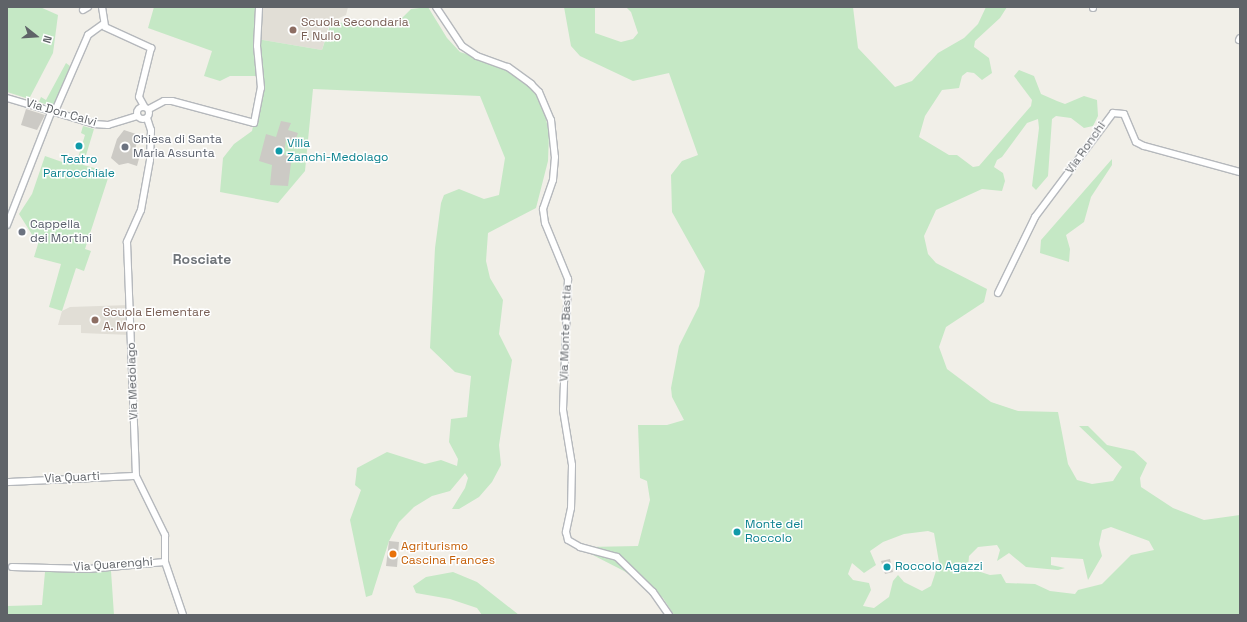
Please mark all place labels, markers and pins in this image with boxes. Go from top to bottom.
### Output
place label: Scuola Secondaria F. Nullo [301,16,409,44]
marker: Scuola Secondaria F. Nullo [288,25,298,35]
place label: Chiesa di Santa Maria Assunta [133,133,222,161]
place label: Villa Zanchi-Medolago [287,137,389,165]
marker: Teatro Parrocchiale [74,141,84,151]
marker: Chiesa di Santa Maria Assunta [120,142,130,152]
marker: Villa Zanchi-Medolago [274,146,284,156]
place label: Teatro Parrocchiale [43,153,115,181]
place label: Cappella dei Mortini [30,218,92,246]
marker: Cappella dei Mortini [17,227,27,237]
place label: Scuola Elementare A. Moro [103,306,210,334]
marker: Scuola Elementare A. Moro [90,315,100,325]
place label: Monte del Roccolo [745,518,803,546]
marker: Monte del Roccolo [732,527,742,537]
place label: Agriturismo Cascina Frances [401,540,495,568]
marker: Agriturismo Cascina Frances [388,549,398,559]
place label: Roccolo Agazzi [895,560,983,574]
marker: Roccolo Agazzi [882,562,892,572]

